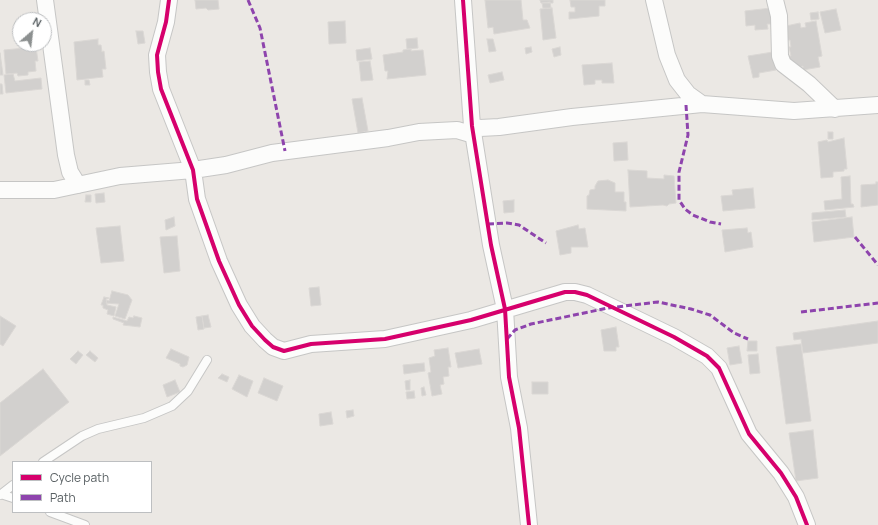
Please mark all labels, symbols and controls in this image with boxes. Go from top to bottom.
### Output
north arrow [12,12,52,52]
text: N [30,13,44,30]
legend [12,461,152,513]
text: Cycle path [50,469,109,486]
text: Path [50,489,76,506]

